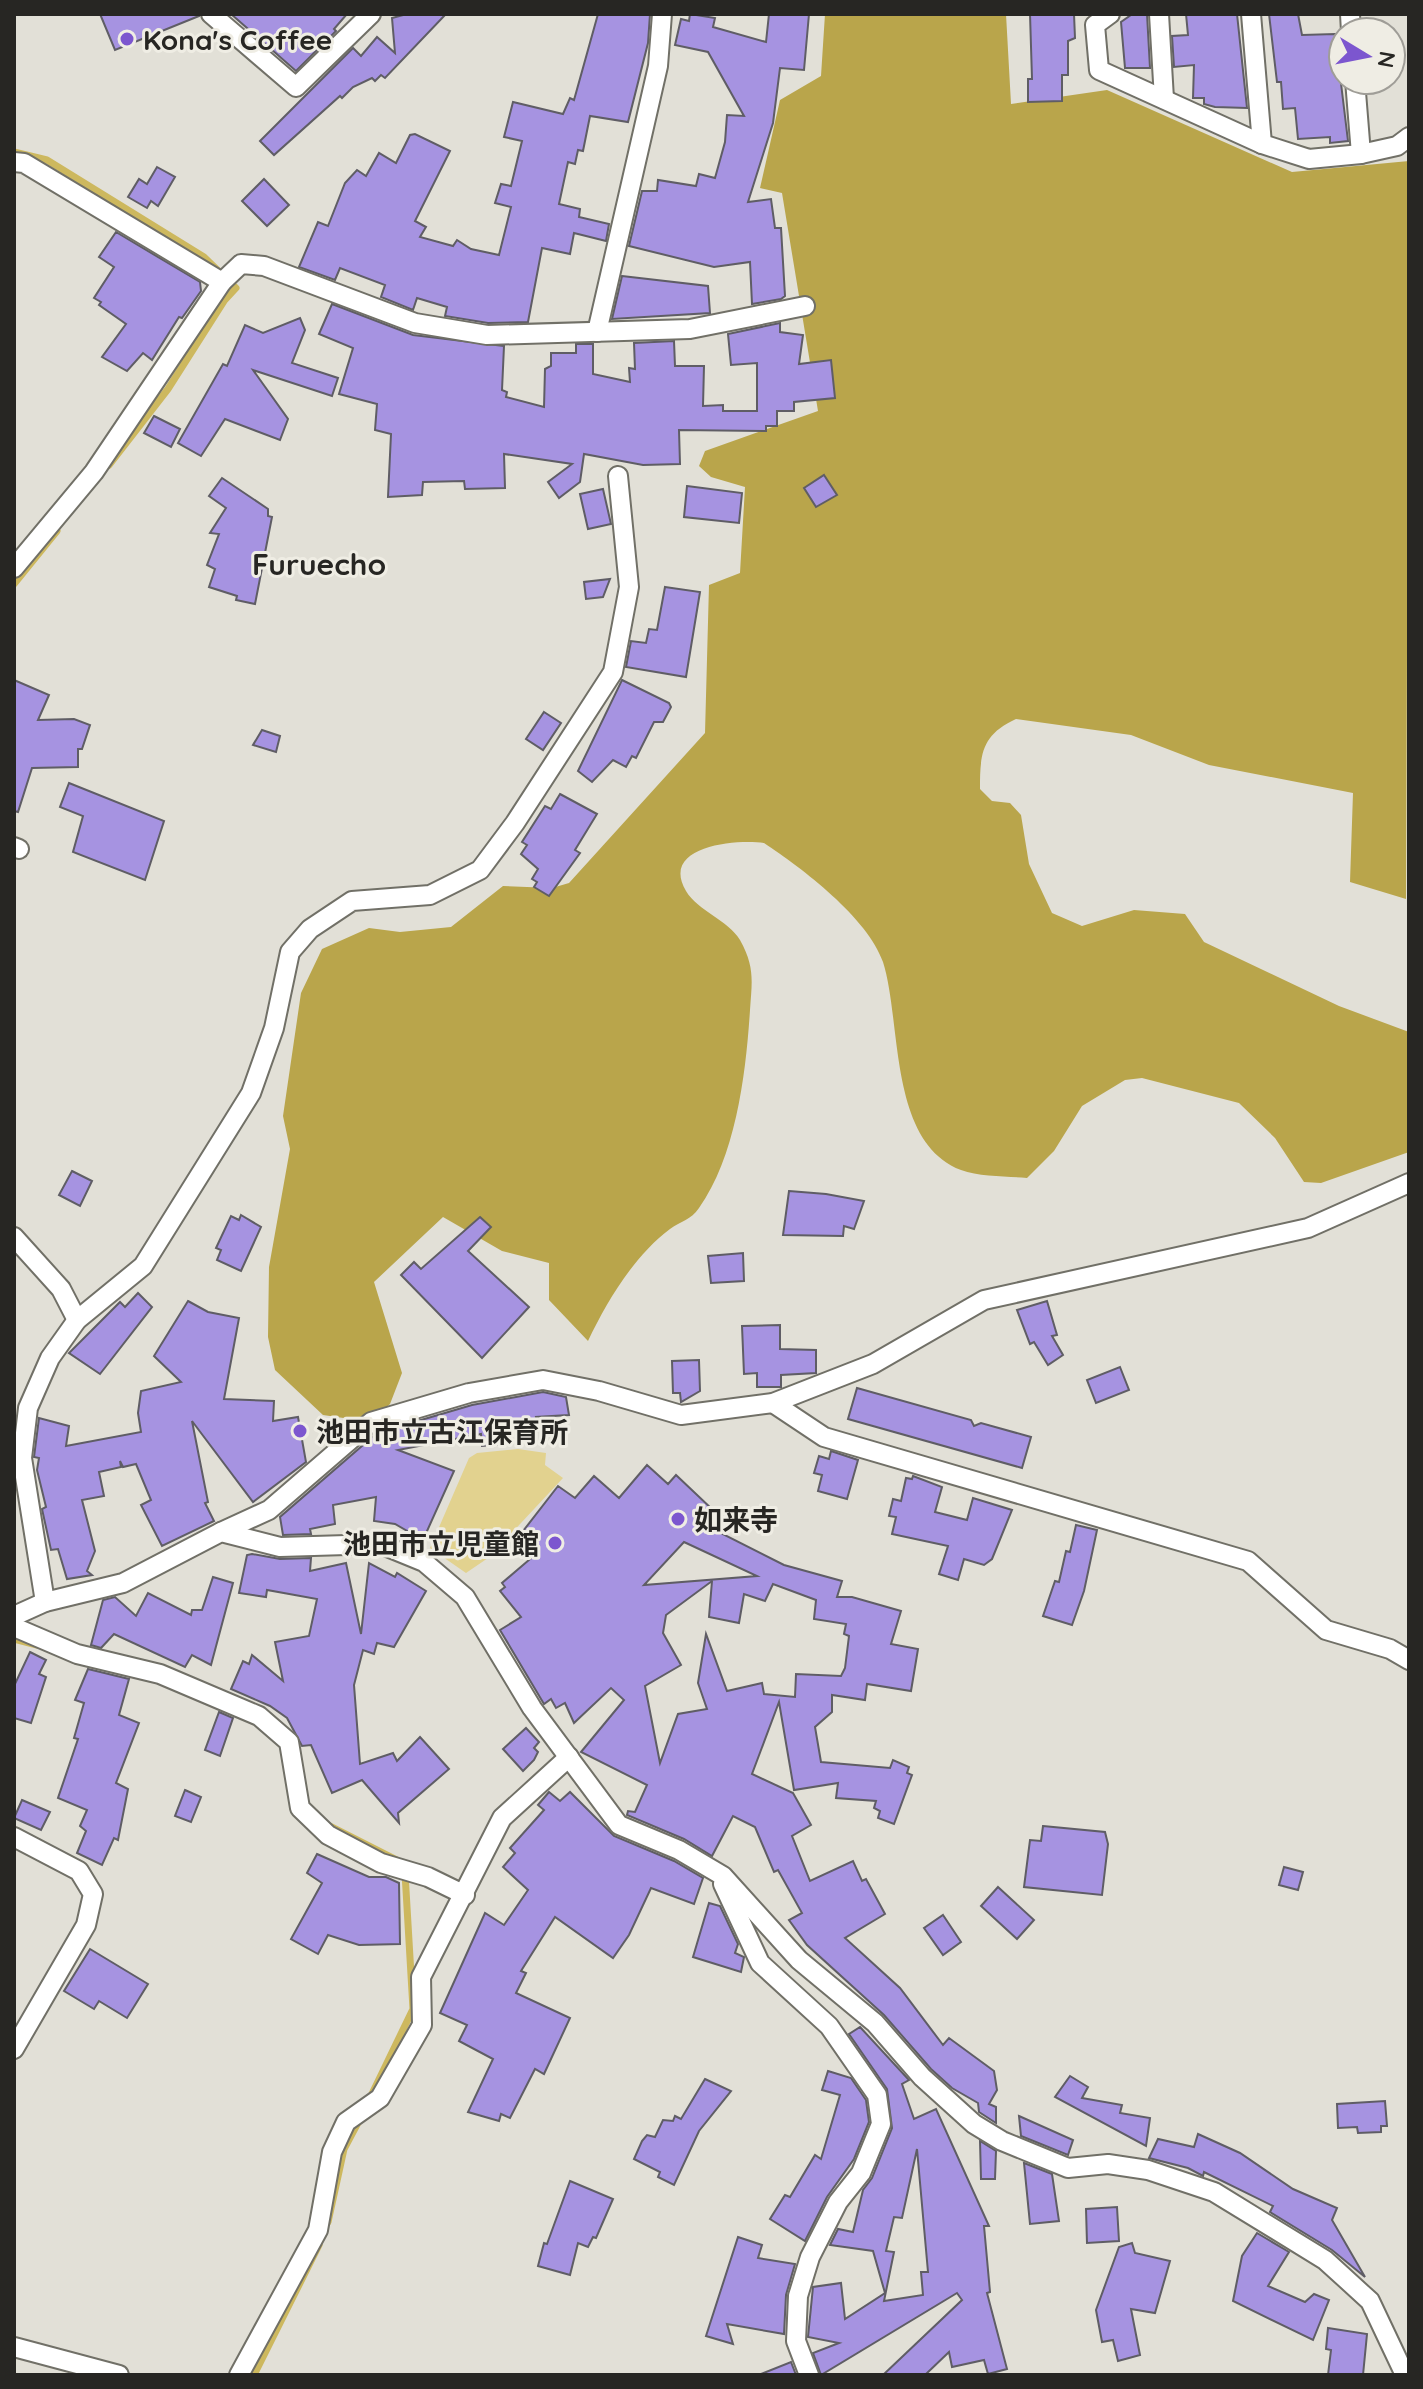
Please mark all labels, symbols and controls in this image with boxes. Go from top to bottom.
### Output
north arrow [1327,16,1407,96]
place label: Kona's Coffee [143,22,332,57]
marker: Kona's Coffee [118,30,136,48]
text: N [1372,49,1402,70]
district label: Furuecho [252,545,386,583]
place label: 池田市立古江保育所 [316,1414,568,1449]
marker: 池田市立古江保育所 [291,1422,309,1440]
place label: 如来寺 [694,1502,778,1537]
marker: 如来寺 [669,1510,687,1528]
place label: 池田市立児童館 [343,1526,539,1561]
marker: 池田市立児童館 [546,1534,564,1552]

